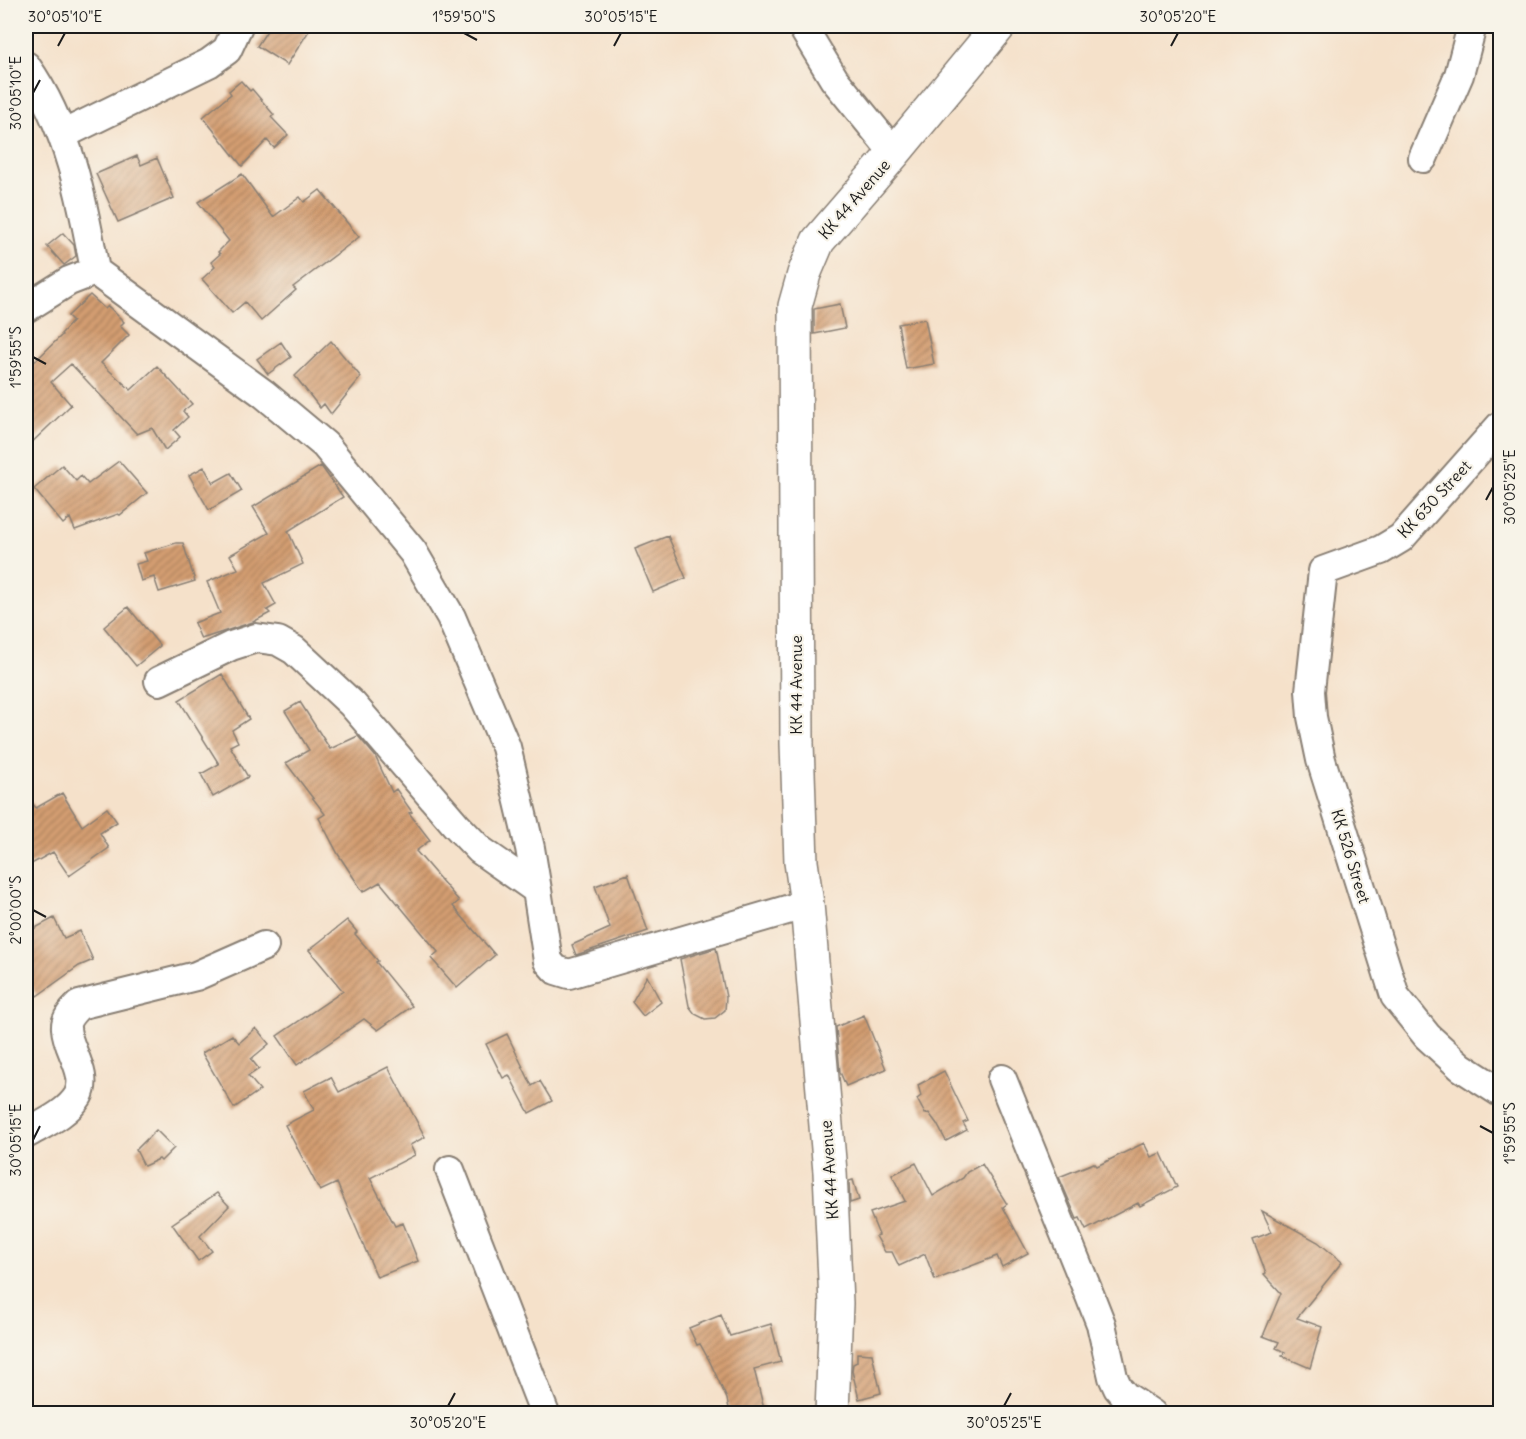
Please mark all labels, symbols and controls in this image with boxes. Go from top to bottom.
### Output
text: 30°05'10"E [28,7,102,26]
text: 1°59'50"S [432,7,496,26]
text: 30°05'15"E [584,7,658,26]
text: 30°05'20"E [1140,7,1217,26]
text: 30°05'10"E [6,56,25,130]
street label: KK 44 Avenue [814,155,894,243]
text: 1°59'55"S [6,326,25,388]
text: 30°05'25"E [1500,449,1519,525]
street label: KK 630 Street [1393,456,1475,542]
street label: KK 44 Avenue [786,635,806,735]
street label: KK 526 Street [1327,807,1375,906]
text: 2°00'00"S [6,875,25,945]
text: 1°59'55"S [1500,1102,1519,1164]
text: 30°05'15"E [6,1103,25,1177]
street label: KK 44 Avenue [816,1120,842,1220]
text: 30°05'20"E [410,1413,487,1432]
text: 30°05'25"E [966,1413,1042,1432]

